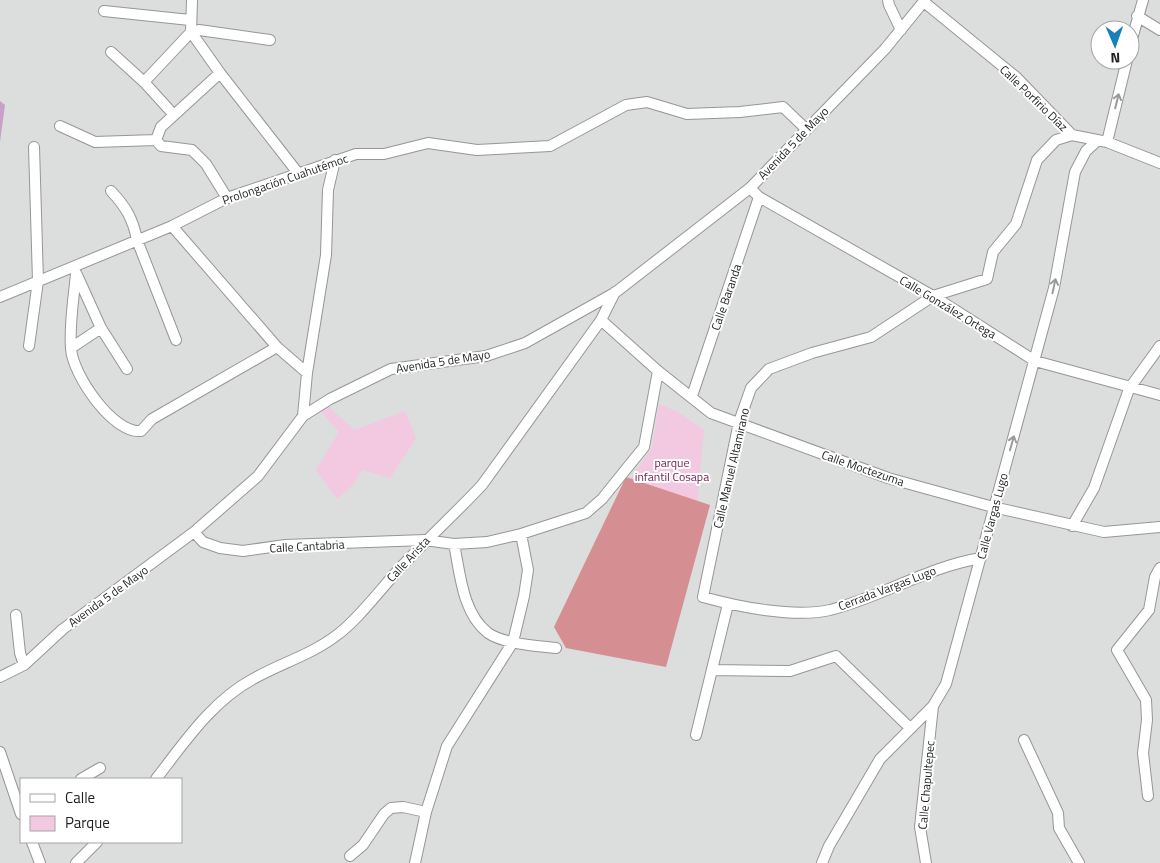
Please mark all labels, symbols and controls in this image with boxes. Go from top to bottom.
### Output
north arrow [1090,20,1140,70]
text: N [1110,48,1121,69]
street label: Calle Porfirio Díaz [996,60,1072,136]
one-way arrow [1112,94,1122,110]
street label: Avenida 5 de Mayo [753,102,833,184]
street label: Prolongación Cuahutémoc [220,149,350,209]
street label: Calle Baranda [706,261,746,333]
street label: Calle González Ortega [896,271,1000,343]
one-way arrow [1050,279,1059,295]
street label: Avenida 5 de Mayo [394,344,492,378]
street label: Calle Manuel Altamirano [708,406,754,530]
one-way arrow [1007,435,1017,451]
street label: Calle Moctezuma [819,445,907,491]
park label: parque infantil Cosapa [635,453,709,486]
street label: Calle Vargas Lugo [971,471,1013,561]
street label: Calle Arista [382,532,434,586]
street label: Calle Cantabria [269,535,345,557]
street label: Avenida 5 de Mayo [64,560,152,632]
street label: Cerrada Vargas Lugo [835,561,939,615]
street label: Calle Chapultepec [913,740,939,830]
legend [20,778,182,843]
text: Calle [65,786,95,809]
text: Parque [65,811,110,834]

